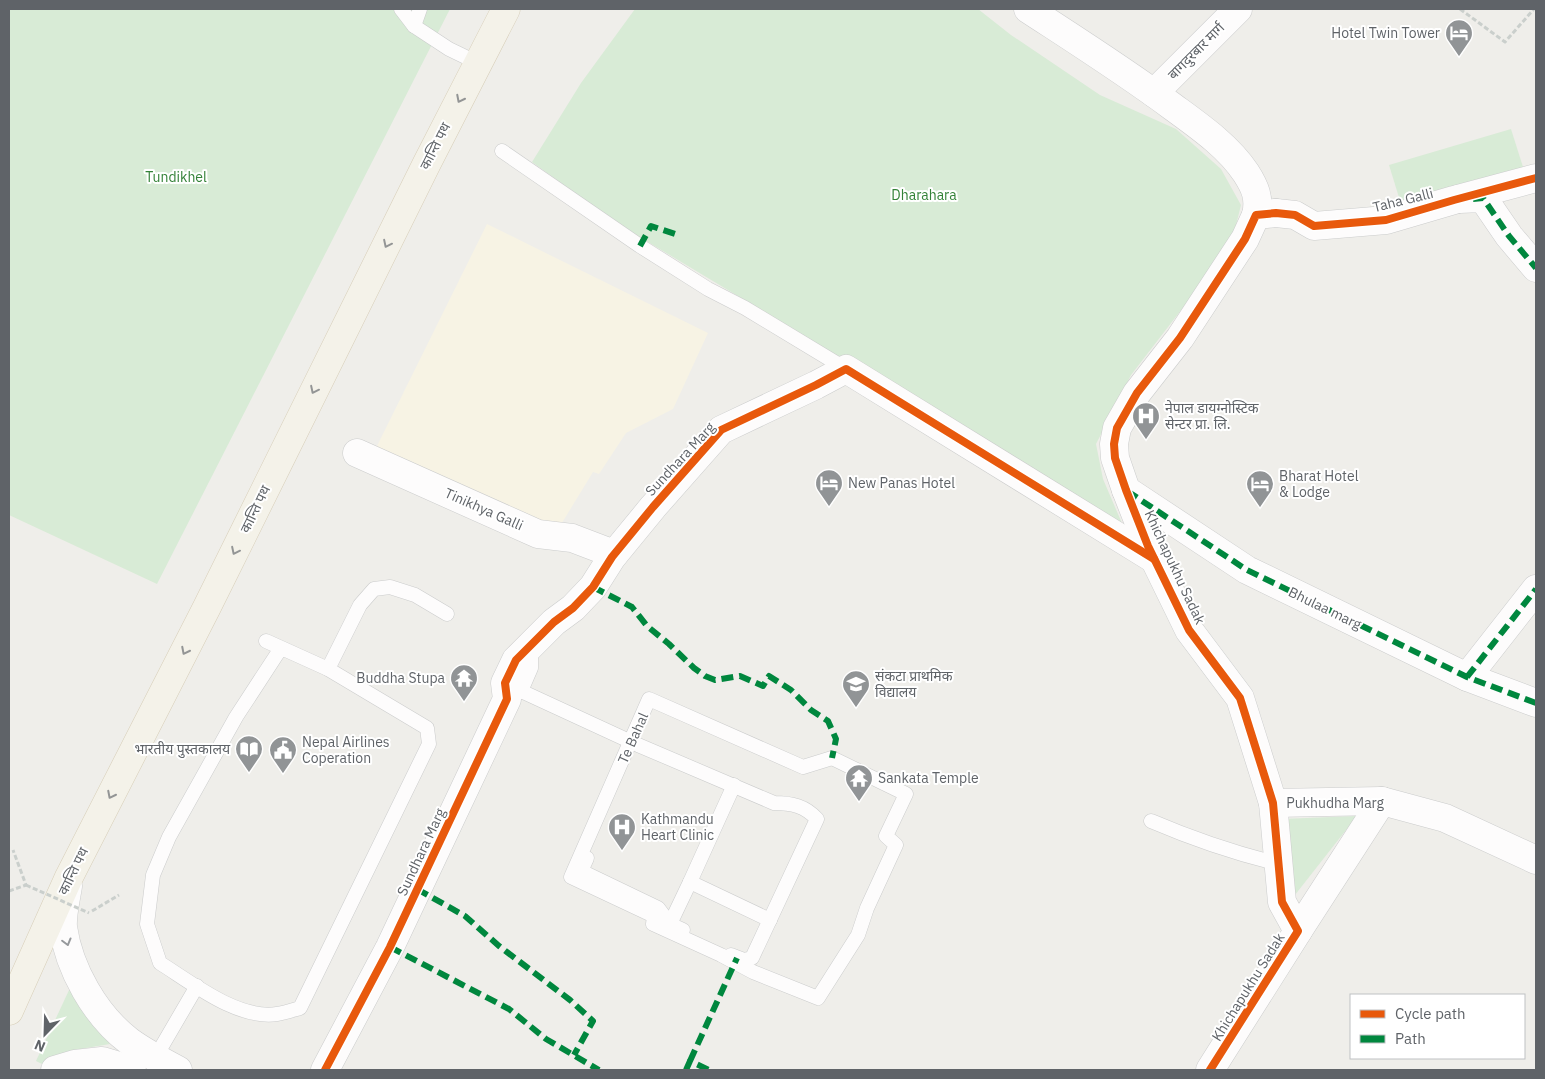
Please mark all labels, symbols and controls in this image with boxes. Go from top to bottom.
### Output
street label: बागदुरबार मार्ग [1164,18,1230,84]
hotel icon: Hotel Twin Tower [1444,18,1474,57]
place label: Hotel Twin Tower [1331,24,1440,42]
one-way arrow [456,94,466,103]
street label: कान्ति पथ [416,118,455,173]
park label: Tundikhel [145,168,207,186]
street label: Taha Galli [1371,184,1435,216]
park label: Dharahara [891,186,957,204]
one-way arrow [382,239,393,248]
one-way arrow [311,384,321,393]
place label: नेपाल डायग्नोस्टिक सेन्टर प्रा. लि. [1165,399,1259,433]
hospital icon: नेपाल डायग्नोस्टिक सेन्टर प्रा. लि. [1131,401,1161,440]
street label: Sundhara Marg [641,418,719,500]
place label: Bharat Hotel & Lodge [1279,467,1359,501]
hotel icon: New Panas Hotel [814,468,844,507]
hotel icon: Bharat Hotel & Lodge [1245,469,1275,508]
place label: New Panas Hotel [848,474,955,492]
street label: कान्ति पथ [236,481,275,536]
street label: Tinikhya Galli [442,484,526,534]
street label: Khichapukhu Sadak [1141,507,1210,628]
one-way arrow [230,546,241,555]
street label: Bhulaa marg [1286,583,1365,634]
one-way arrow [181,645,191,654]
temple icon: Buddha Stupa [449,663,479,702]
place label: संकटा प्राथमिक विद्यालय [875,667,953,701]
place label: Buddha Stupa [356,669,446,687]
school or university icon: संकटा प्राथमिक विद्यालय [841,669,871,708]
street label: Te Bahal [614,710,652,766]
place label: Nepal Airlines Coperation [302,733,390,767]
library icon: भारतीय पुस्तकालय [234,734,264,773]
public building icon: Nepal Airlines Coperation [268,735,298,774]
place label: भारतीय पुस्तकालय [134,740,231,759]
temple icon: Sankata Temple [844,763,874,802]
place label: Sankata Temple [878,769,979,787]
one-way arrow [107,790,117,799]
street label: Pukhudha Marg [1286,794,1384,812]
street label: Sundhara Marg [393,805,449,899]
place label: Kathmandu Heart Clinic [641,810,714,844]
hospital icon: Kathmandu Heart Clinic [607,812,637,851]
street label: कान्ति पथ [54,843,93,898]
street label: Khichapukhu Sadak [1208,929,1289,1044]
one-way arrow [62,938,72,946]
legend [1350,994,1525,1059]
text: Cycle path [1395,1004,1466,1023]
north arrow [20,1009,70,1059]
text: Path [1395,1029,1426,1048]
text: N [32,1036,48,1056]

